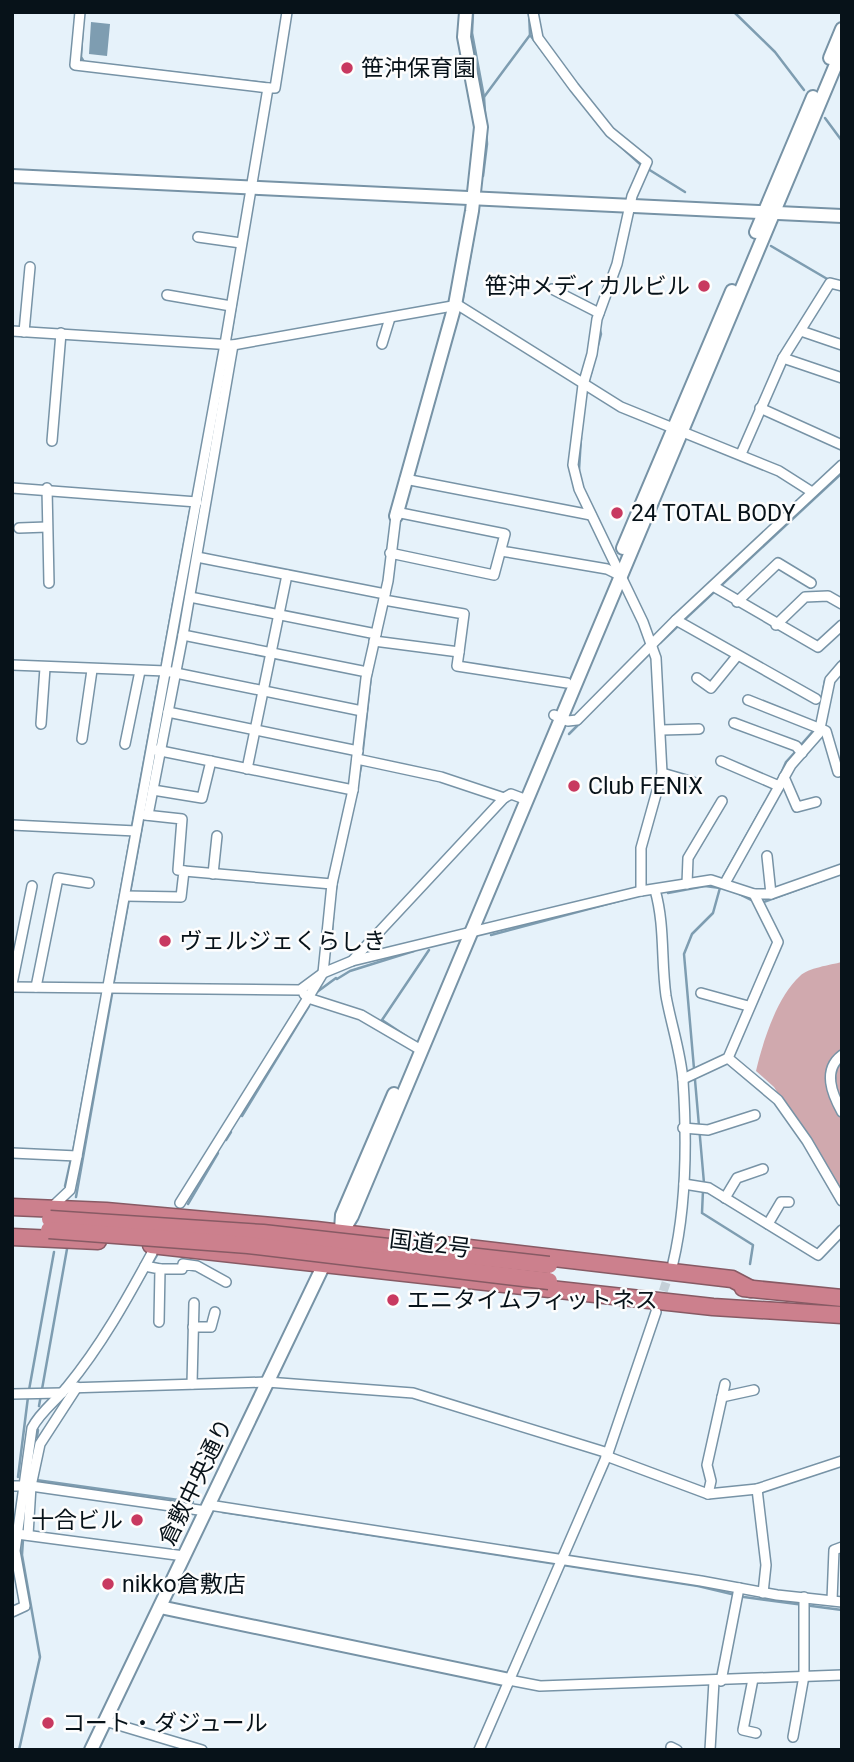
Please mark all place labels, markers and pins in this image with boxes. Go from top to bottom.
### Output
place label: 笹沖保育園 [361,55,476,82]
marker: 笹沖保育園 [339,60,355,76]
place label: 笹沖メディカルビル [485,273,690,300]
marker: 笹沖メディカルビル [696,278,712,294]
place label: 24 TOTAL BODY [631,500,796,527]
marker: 24 TOTAL BODY [609,505,625,521]
place label: Club FENIX [588,773,703,800]
marker: Club FENIX [566,778,582,794]
place label: ヴェルジェくらしき [179,928,386,955]
marker: ヴェルジェくらしき [157,933,173,949]
place label: エニタイムフィットネス [407,1287,658,1314]
marker: エニタイムフィットネス [385,1292,401,1308]
place label: 十合ビル [31,1507,123,1534]
marker: 十合ビル [129,1512,145,1528]
place label: nikko倉敷店 [122,1571,246,1598]
marker: nikko倉敷店 [100,1576,116,1592]
place label: コート・ダジュール [62,1710,268,1737]
marker: コート・ダジュール [40,1715,56,1731]

